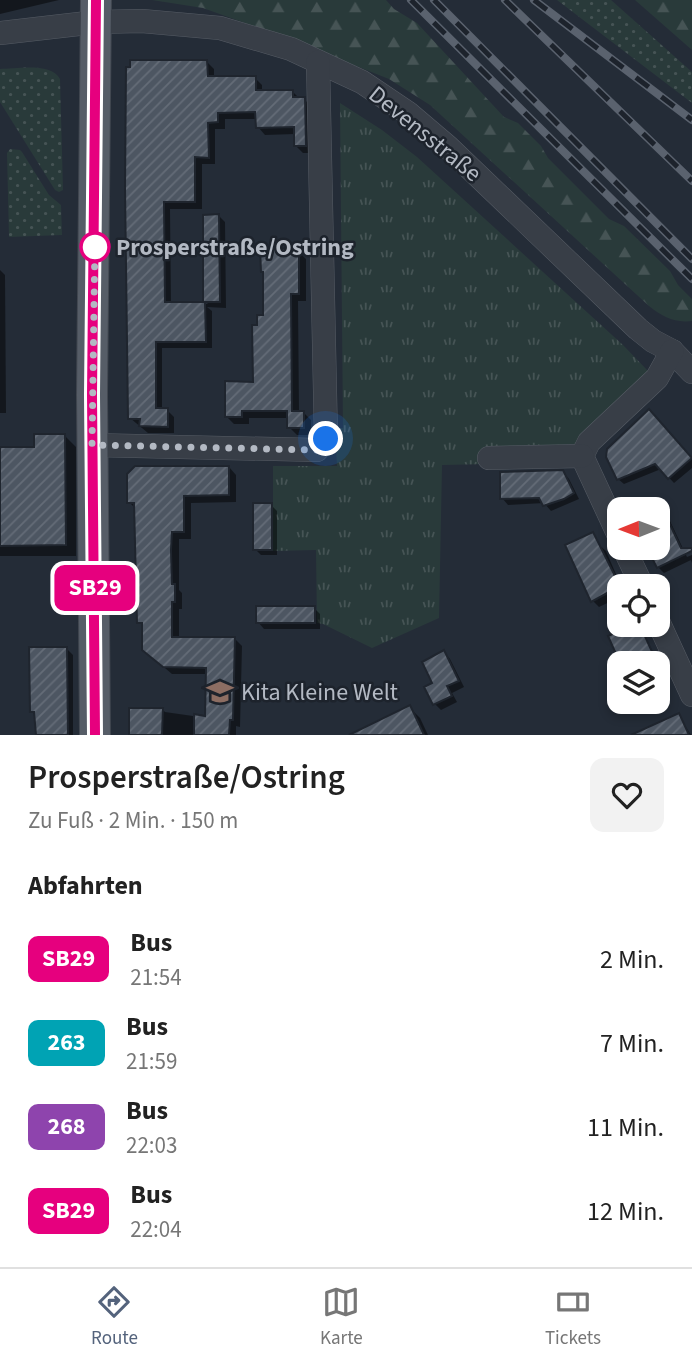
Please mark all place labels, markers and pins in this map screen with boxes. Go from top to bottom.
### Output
place label: Prosperstraße/Ostring [116,230,354,265]
marker: Prosperstraße/Ostring [80,232,110,262]
place label: Kita Kleine Welt [241,675,398,710]
school or university icon: Kita Kleine Welt [205,677,235,707]

